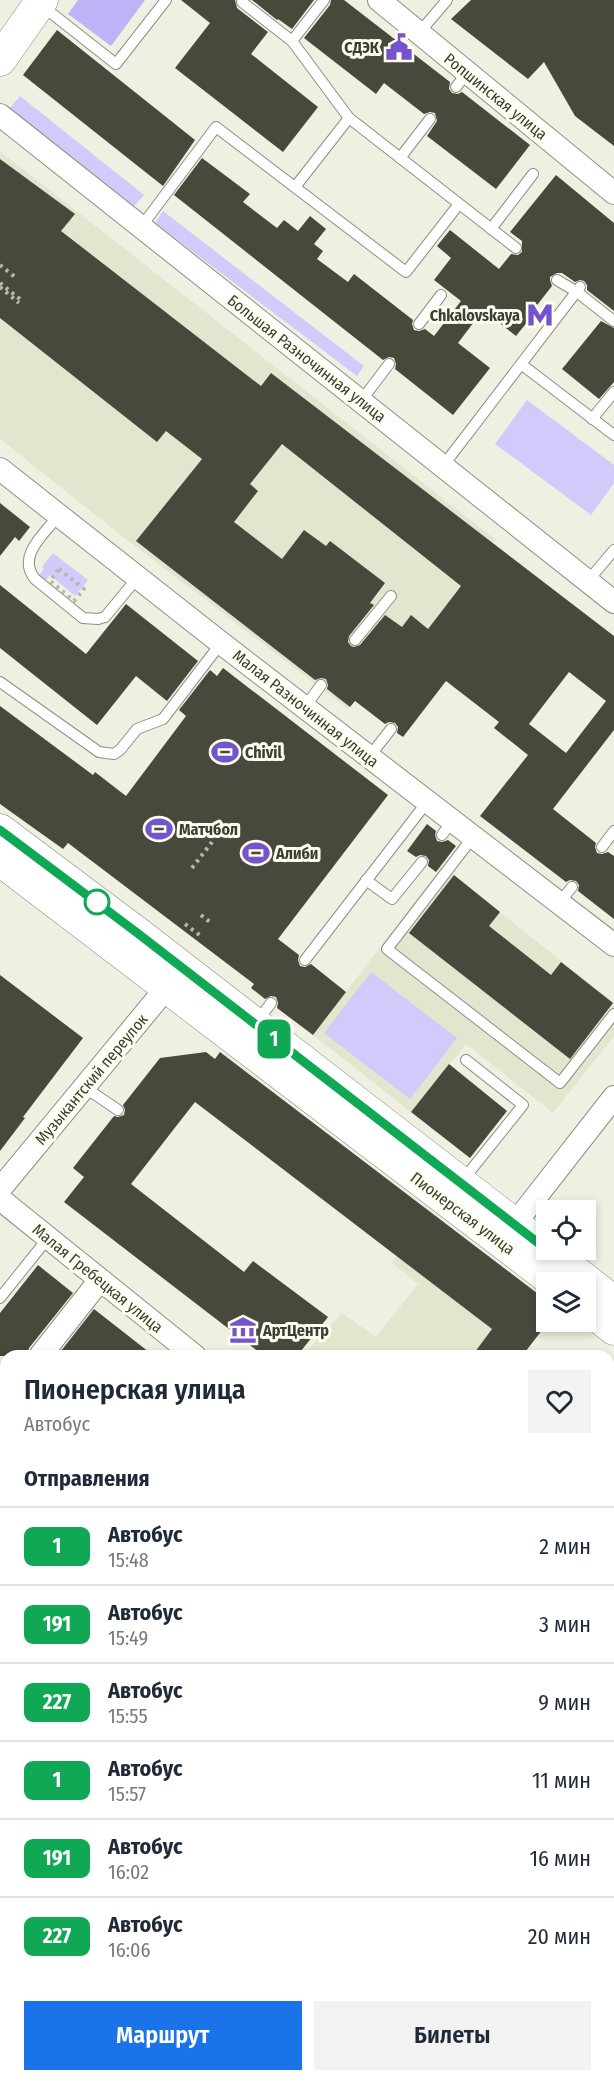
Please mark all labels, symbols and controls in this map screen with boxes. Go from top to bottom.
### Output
public building icon: СДЭК [384,32,414,62]
place label: СДЭК [344,38,380,57]
street label: Ропшинская улица [440,49,551,144]
street label: Большая Разночинная улица [224,291,390,426]
metro station icon: Chkalovskaya [525,300,555,330]
place label: Chkalovskaya [430,306,520,325]
street label: Малая Разночинная улица [229,646,382,771]
sports icon: Chivil [210,737,240,767]
place label: Chivil [245,743,282,762]
sports icon: Матчбол [144,814,174,844]
place label: Матчбол [179,820,238,839]
sports icon: Алиби [241,838,271,868]
place label: Алиби [275,844,318,863]
unlabelled marker [84,889,110,915]
street label: Музыкантский переулок [31,1010,152,1149]
line badge: 1 [254,1020,294,1058]
text: 1 [270,1026,278,1052]
street label: Пионерская улица [407,1168,519,1259]
map controls [536,1200,596,1332]
button: locate [536,1200,596,1260]
street label: Малая Гребецкая улица [29,1220,167,1337]
button: layers [536,1272,596,1332]
museum icon: АртЦентр [228,1315,258,1345]
place label: АртЦентр [262,1321,329,1340]
button: heart [528,1370,591,1433]
text: Пионерская улица [24,1373,246,1406]
text: Автобус [24,1412,90,1436]
text: Отправления [24,1465,150,1492]
text: Автобус [108,1521,183,1548]
text: 1 [53,1533,61,1559]
text: 2 мин [539,1533,591,1560]
text: 15:48 [108,1548,149,1572]
text: Автобус [108,1599,183,1626]
text: 191 [43,1611,71,1637]
text: 3 мин [539,1611,591,1638]
text: 15:49 [108,1626,148,1650]
text: Автобус [108,1677,183,1704]
text: 227 [43,1689,71,1715]
text: 9 мин [538,1689,591,1716]
text: 15:55 [108,1704,148,1728]
text: Автобус [108,1755,183,1782]
text: 1 [53,1767,61,1793]
text: 11 мин [532,1767,591,1794]
text: 15:57 [108,1782,146,1806]
text: Автобус [108,1833,183,1860]
text: 191 [43,1845,71,1871]
text: 16 мин [529,1845,591,1872]
text: 16:02 [108,1860,149,1884]
text: Автобус [108,1911,183,1938]
text: 227 [43,1923,71,1949]
text: 20 мин [528,1923,591,1950]
text: 16:06 [108,1938,150,1962]
button: Маршрут [24,2001,302,2070]
button: Билеты [314,2001,591,2070]

